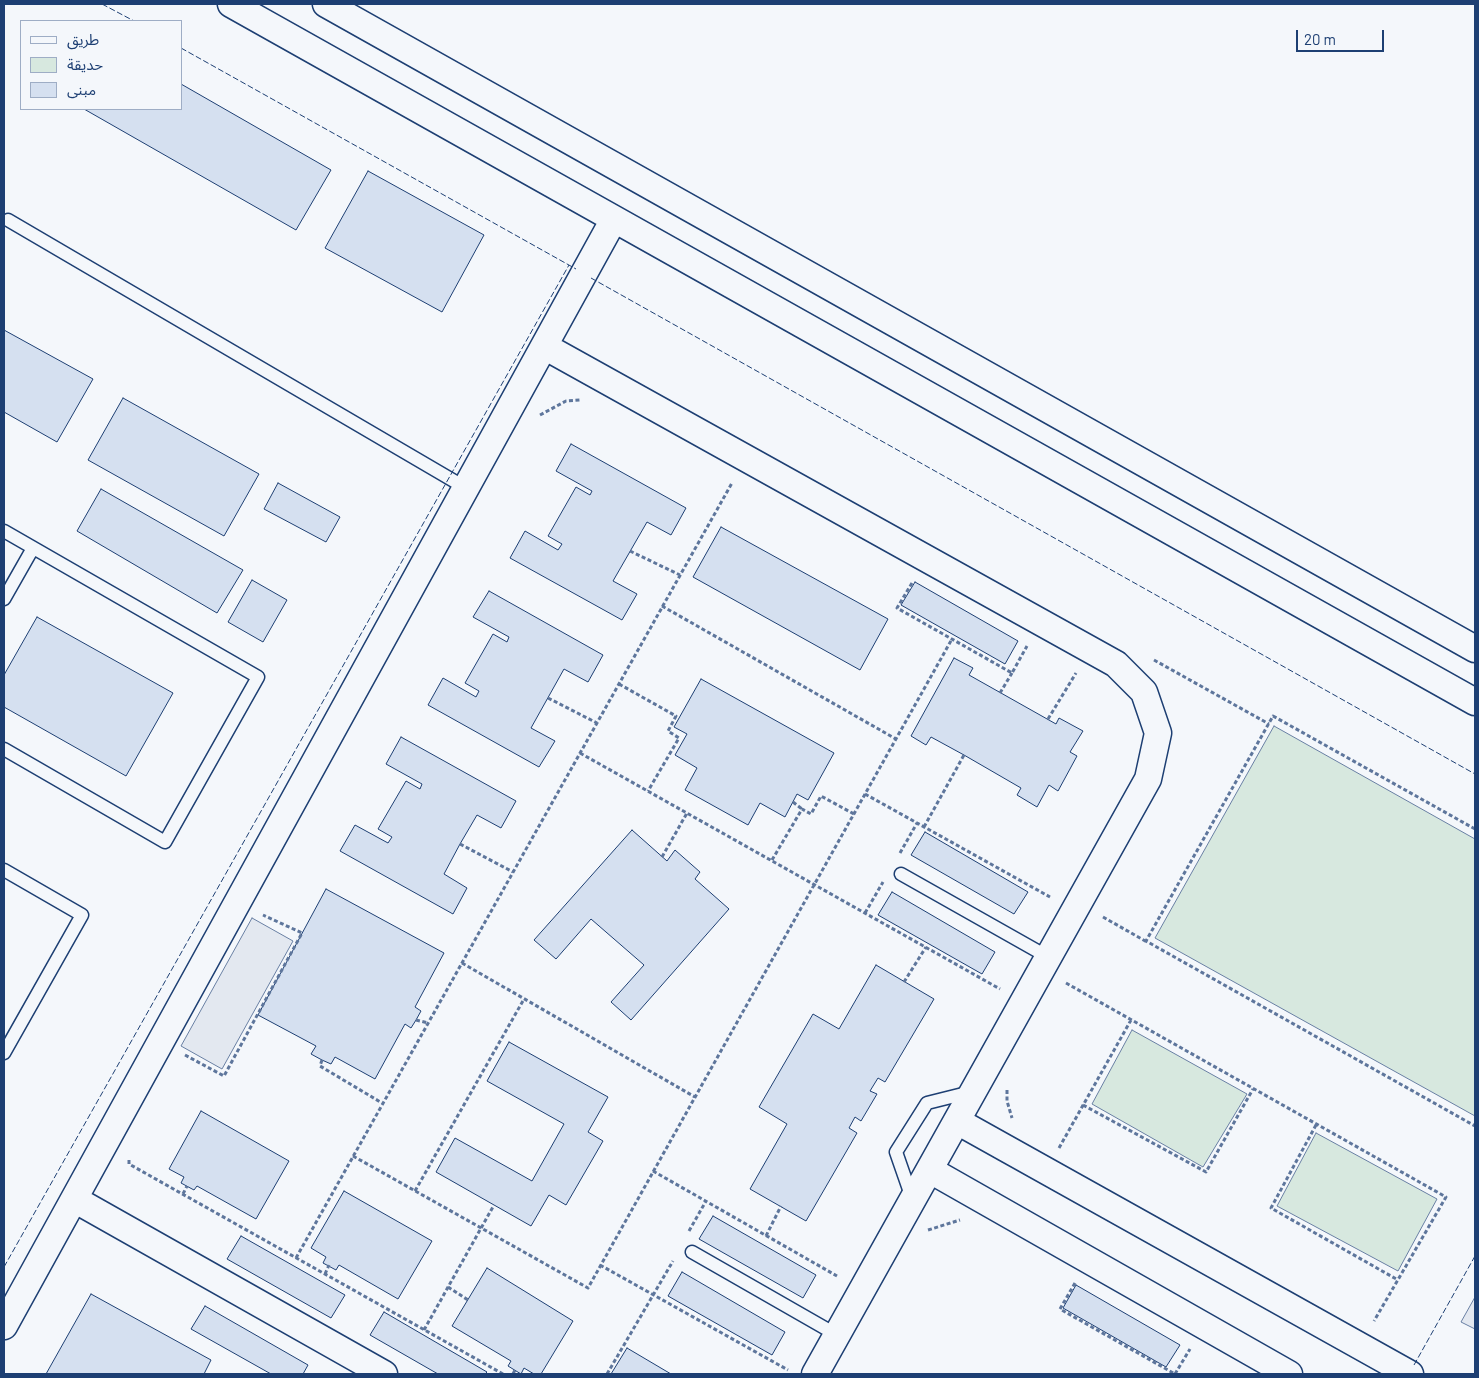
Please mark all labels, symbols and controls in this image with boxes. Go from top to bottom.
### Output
legend [20,20,182,110]
scale bar [1299,20,1386,52]
text: طريق [67,30,99,48]
text: 20 m [1304,30,1336,48]
text: حديقة [67,55,103,73]
text: مبنى [67,80,96,98]

